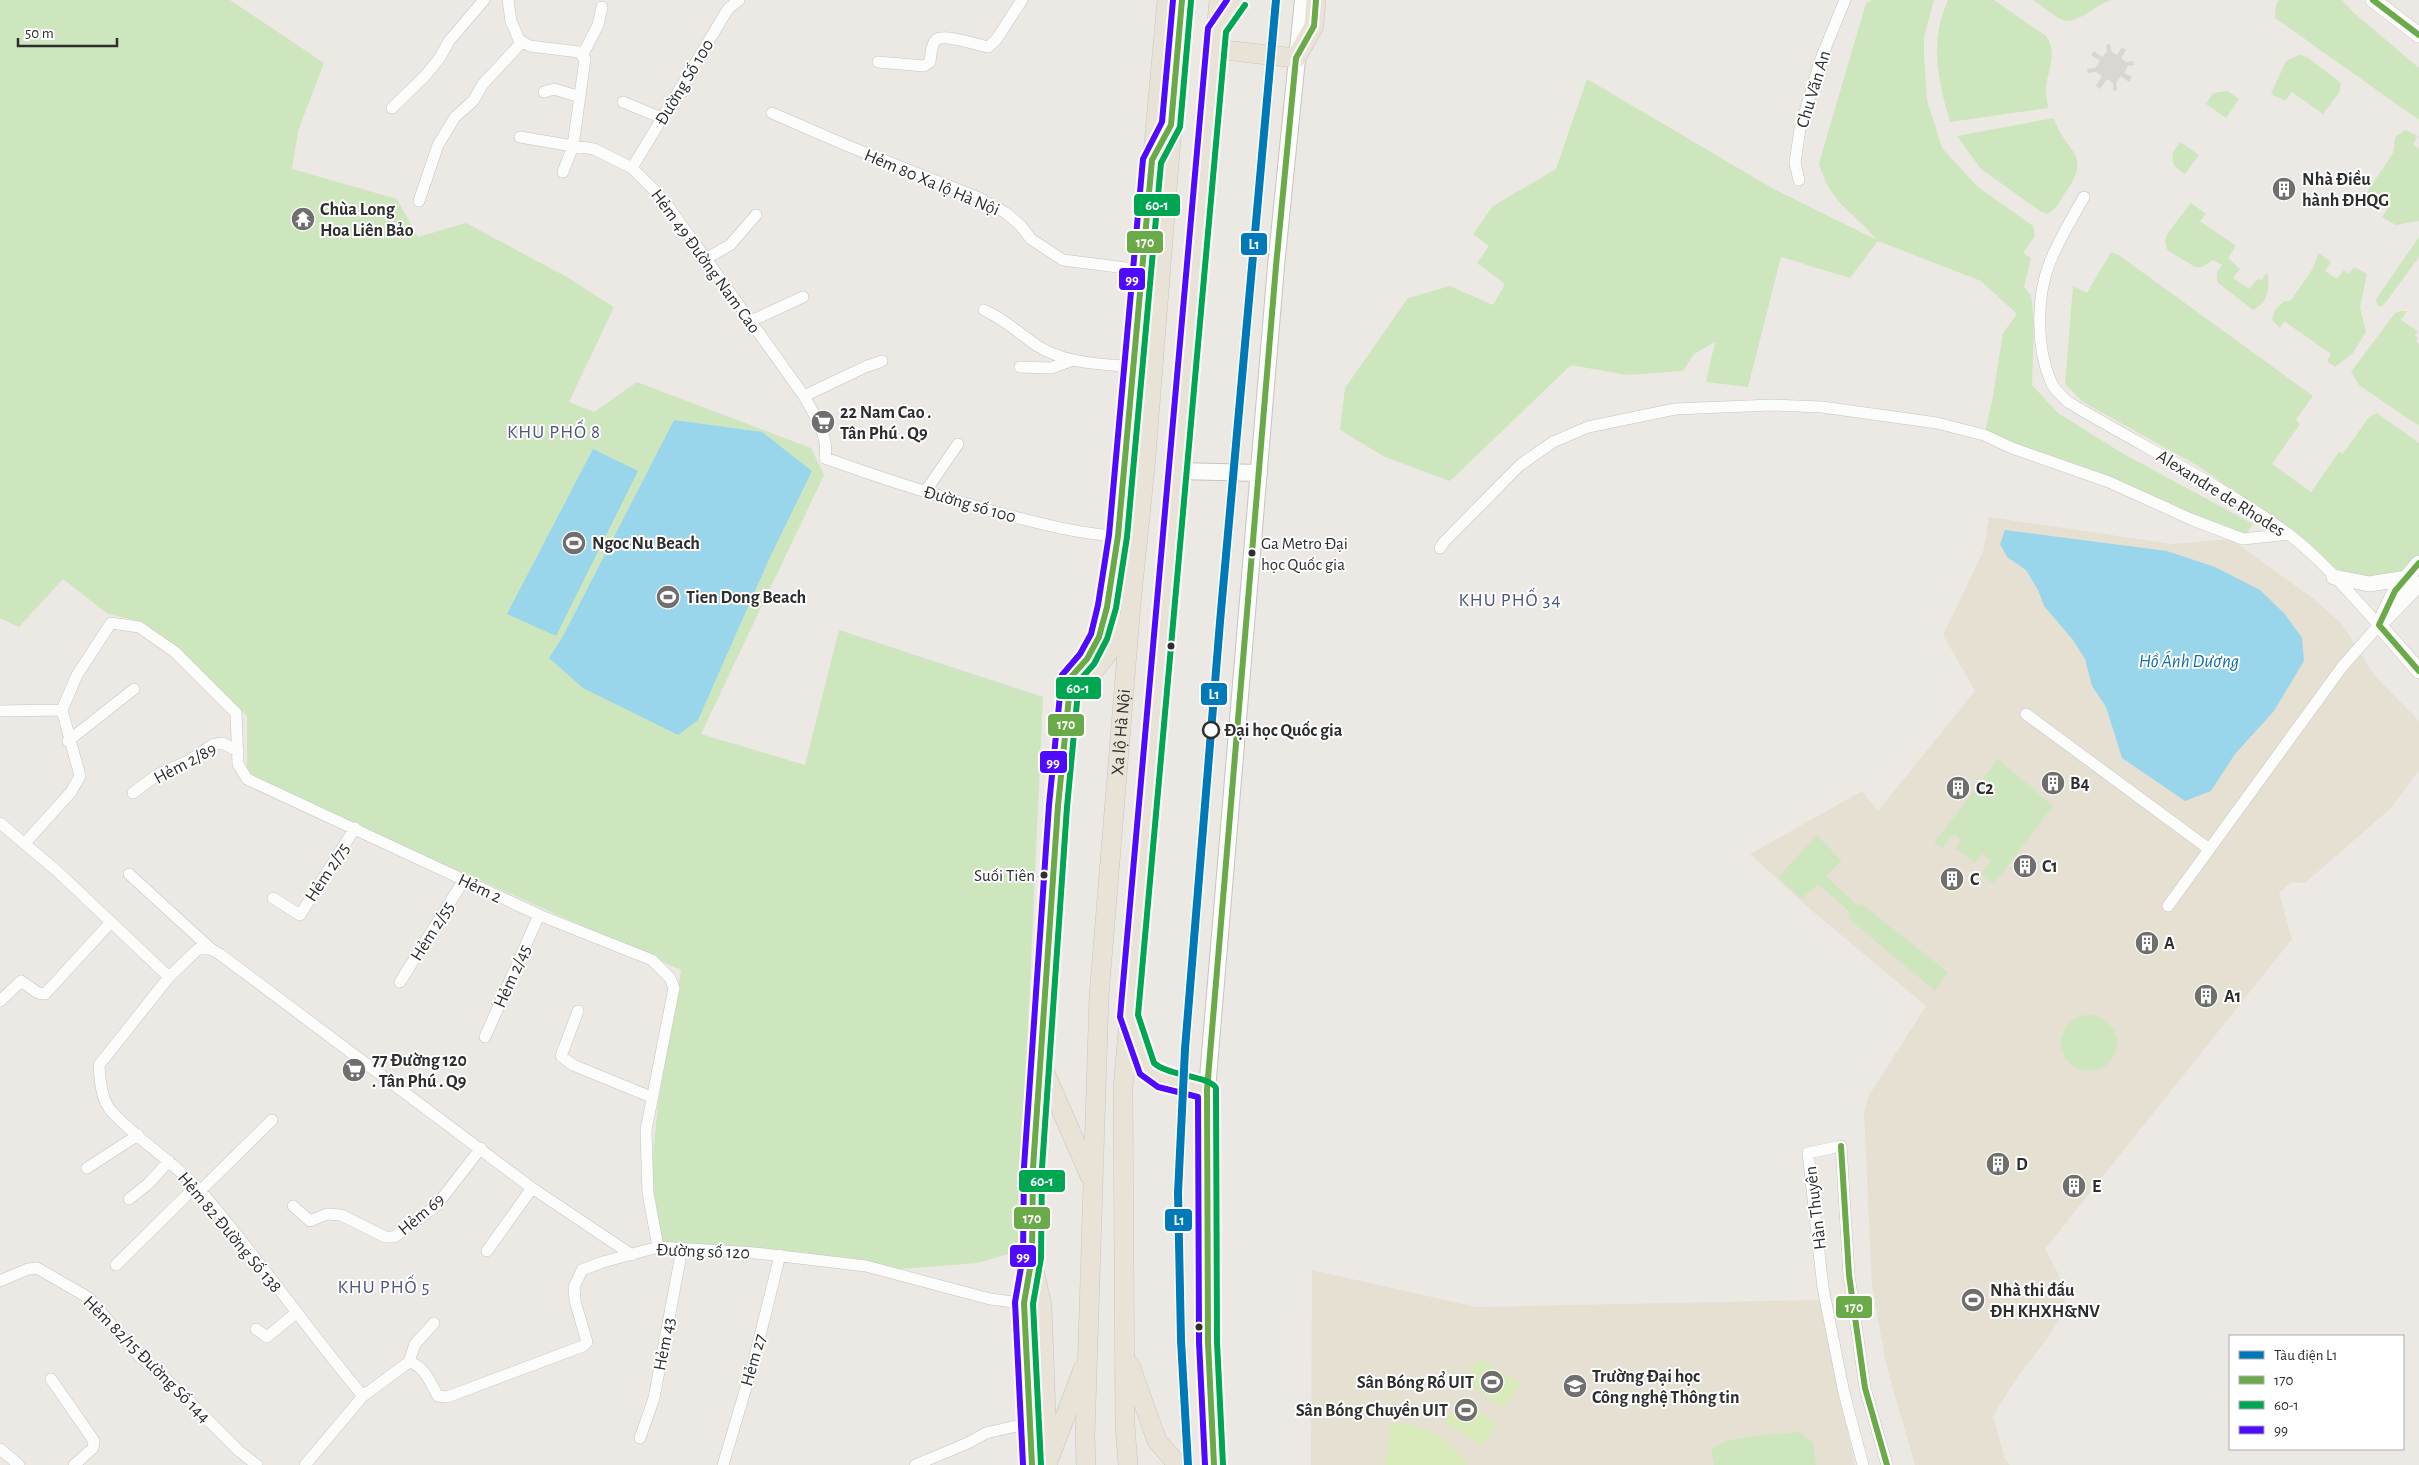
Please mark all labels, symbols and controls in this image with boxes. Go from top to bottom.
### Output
scale bar [18,15,116,47]
text: 50 m [25,26,54,41]
street label: Đường Số 100 [651,36,717,129]
street label: Chu Văn An [1794,48,1834,130]
street label: Hẻm 80 Xa lộ Hà Nội [861,146,1002,220]
place label: Nhà Điều hành ĐHQG [2302,169,2389,210]
building icon: Nhà Điều hành ĐHQG [2271,176,2297,202]
street label: Hẻm 49 Đường Nam Cao [647,186,763,337]
line badge: 60-1 [1133,193,1181,217]
text: 60-1 [1145,199,1169,213]
place label: Chùa Long Hoa Liên Bảo [320,201,414,240]
temple icon: Chùa Long Hoa Liên Bảo [290,206,316,232]
line badge: 170 [1126,230,1164,254]
line badge: L1 [1240,232,1268,256]
text: 170 [1136,236,1154,250]
text: L1 [1248,238,1260,252]
line badge: 99 [1118,267,1146,291]
text: 99 [1125,273,1139,287]
place label: 22 Nam Cao . Tân Phú . Q9 [840,404,931,443]
supermarket icon: 22 Nam Cao . Tân Phú . Q9 [810,409,836,435]
district label: KHU PHỐ 8 [507,419,601,442]
street label: Alexandre de Rhodes [2153,447,2288,541]
street label: Đường số 100 [921,482,1018,527]
sports icon: Ngoc Nu Beach [561,530,587,556]
place label: Ngoc Nu Beach [592,535,700,553]
place label: Ga Metro Đại học Quốc gia [1261,535,1348,574]
marker: Ga Metro Đại học Quốc gia [1247,548,1257,558]
sports icon: Tien Dong Beach [655,584,681,610]
district label: KHU PHỐ 34 [1458,587,1562,610]
place label: Tien Dong Beach [686,589,806,607]
unlabelled marker [1166,641,1176,651]
water label: Hồ Ánh Dương [2139,650,2239,671]
line badge: 60-1 [1055,676,1102,700]
text: 60-1 [1066,682,1090,696]
line badge: L1 [1200,682,1228,706]
street label: Xa lộ Hà Nội [1109,688,1134,776]
text: L1 [1208,688,1220,702]
line badge: 170 [1047,713,1085,737]
text: 170 [1057,718,1075,732]
place label: Đại học Quốc gia [1224,720,1343,740]
marker: Đại học Quốc gia [1202,721,1220,739]
street label: Hẻm 2/89 [151,740,220,788]
line badge: 99 [1039,750,1068,774]
text: 99 [1046,756,1060,770]
building icon: B4 [2040,770,2066,796]
building icon: C2 [1945,775,1971,801]
place label: B4 [2070,775,2089,793]
place label: C2 [1976,780,1994,798]
street label: Hẻm 2/75 [302,840,353,905]
building icon: C1 [2012,853,2038,879]
place label: C1 [2042,858,2058,876]
building icon: C [1939,866,1965,892]
place label: Suối Tiên [974,867,1035,884]
marker: Suối Tiên [1039,870,1049,880]
street label: Hẻm 2 [455,871,504,907]
place label: C [1970,871,1980,889]
street label: Hẻm 2/55 [408,899,458,964]
building icon: A [2134,930,2160,956]
place label: A [2164,935,2175,953]
street label: Hẻm 2/45 [491,942,535,1011]
building icon: A1 [2193,983,2219,1009]
place label: A1 [2224,988,2241,1006]
place label: 77 Đường 120 . Tân Phú . Q9 [372,1052,467,1091]
supermarket icon: 77 Đường 120 . Tân Phú . Q9 [341,1057,367,1083]
building icon: D [1985,1151,2011,1177]
place label: D [2016,1156,2028,1174]
street label: Hàn Thuyên [1802,1165,1830,1251]
street label: Hẻm 82 Đường Số 138 [174,1168,285,1296]
line badge: 60-1 [1018,1169,1066,1193]
building icon: E [2061,1173,2087,1199]
text: 60-1 [1030,1175,1054,1189]
place label: E [2092,1178,2101,1196]
street label: Hẻm 69 [395,1190,448,1239]
line badge: 170 [1013,1206,1051,1230]
line badge: L1 [1164,1208,1193,1232]
text: 170 [1023,1212,1041,1226]
text: L1 [1173,1214,1185,1228]
street label: Đường số 120 [656,1240,750,1263]
line badge: 99 [1009,1244,1037,1268]
text: 99 [1016,1250,1030,1264]
district label: KHU PHỐ 5 [337,1274,431,1297]
place label: Nhà thi đấu ĐH KHXH&NV [1990,1280,2100,1321]
sports icon: Nhà thi đấu ĐH KHXH&NV [1960,1287,1986,1313]
street label: Hẻm 82/15 Đường Số 144 [79,1292,214,1427]
line badge: 170 [1835,1295,1873,1319]
text: 170 [1845,1301,1863,1315]
street label: Hẻm 43 [651,1316,679,1372]
unlabelled marker [1194,1322,1204,1332]
street label: Hẻm 27 [738,1332,770,1388]
legend [2229,1335,2404,1450]
text: Tàu điện L1 [2274,1348,2337,1363]
place label: Trường Đại học Công nghệ Thông tin [1592,1368,1739,1407]
sports icon: Sân Bóng Rổ UIT [1479,1369,1505,1395]
place label: Sân Bóng Rổ UIT [1357,1371,1474,1392]
school or university icon: Trường Đại học Công nghệ Thông tin [1562,1373,1588,1399]
text: 170 [2274,1373,2293,1388]
sports icon: Sân Bóng Chuyền UIT [1453,1397,1479,1423]
text: 60-1 [2274,1398,2299,1413]
place label: Sân Bóng Chuyền UIT [1296,1400,1448,1420]
text: 99 [2274,1423,2288,1438]

